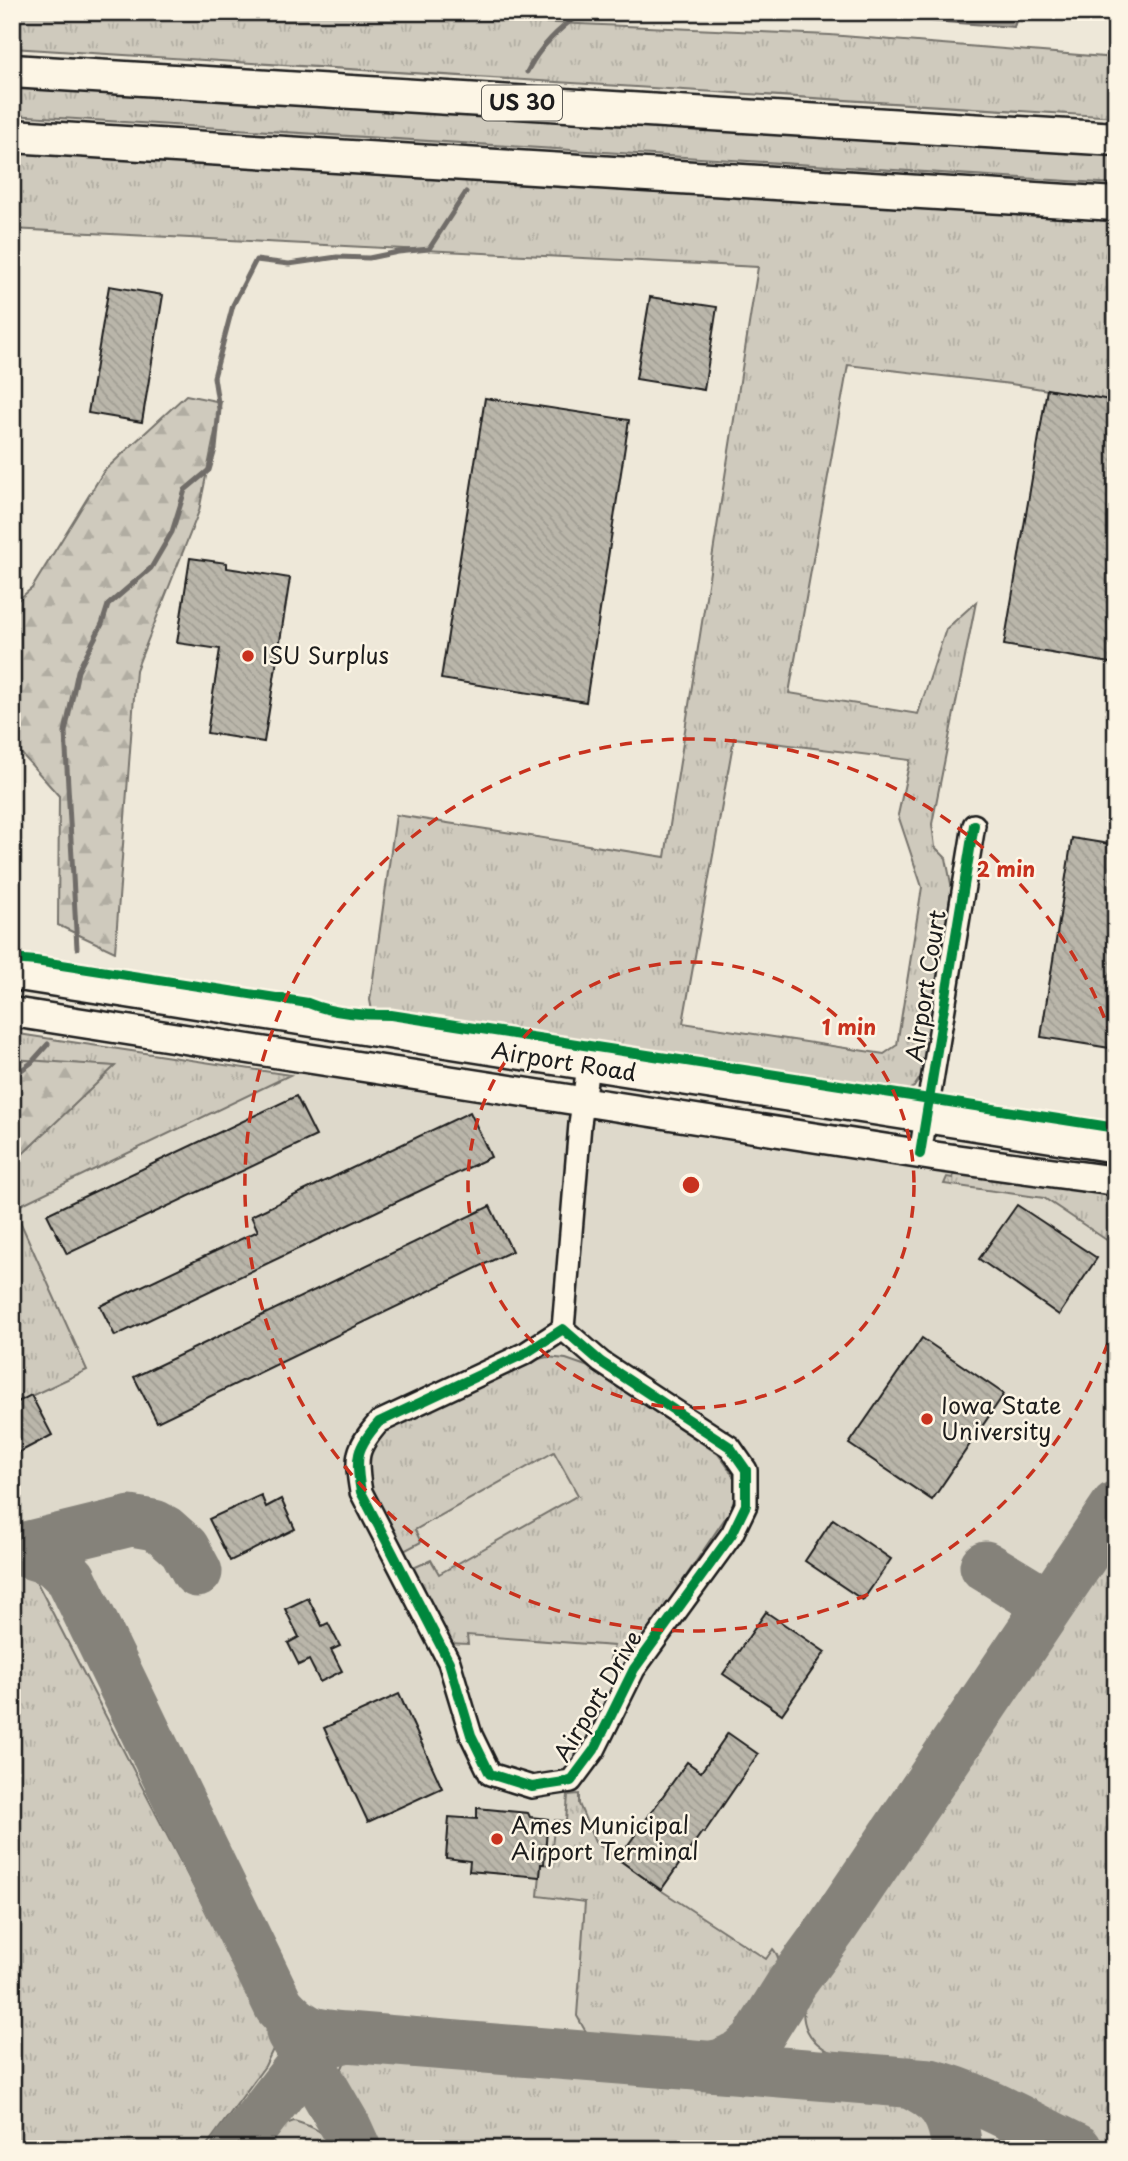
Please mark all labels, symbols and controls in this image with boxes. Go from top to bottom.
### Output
road number: US 30 [482,86,562,120]
place label: ISU Surplus [262,637,389,672]
marker: ISU Surplus [240,648,256,664]
text: 2 min [977,852,1035,884]
street label: Airport Court [895,907,954,1064]
text: 1 min [822,1010,876,1042]
street label: Airport Road [489,1032,639,1089]
centre of rings [679,1173,703,1197]
place label: Iowa State University [941,1387,1061,1448]
marker: Iowa State University [919,1411,935,1427]
street label: Airport Drive [544,1623,650,1768]
place label: Ames Municipal Airport Terminal [511,1807,699,1868]
marker: Ames Municipal Airport Terminal [489,1831,505,1847]

